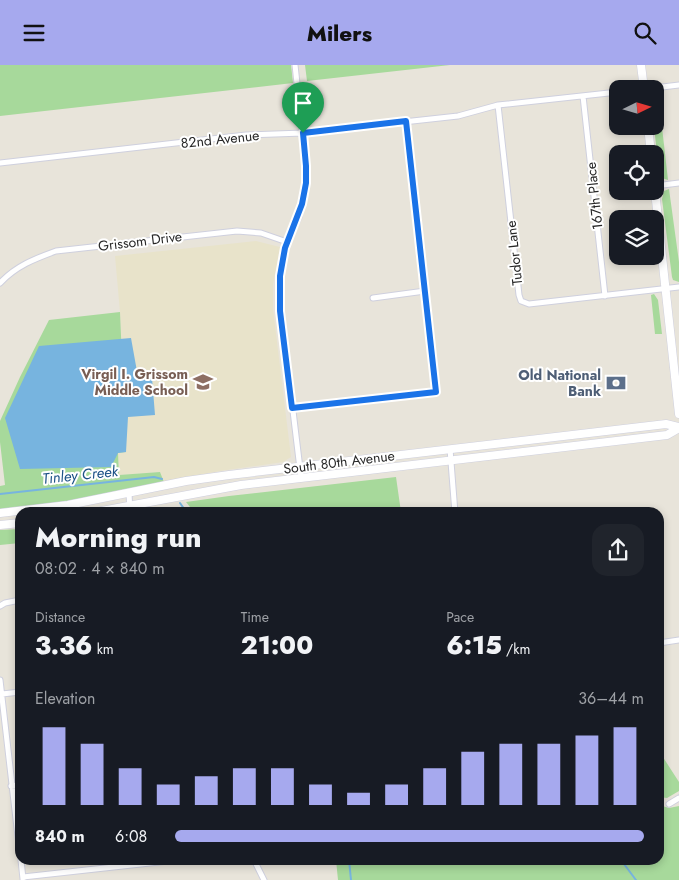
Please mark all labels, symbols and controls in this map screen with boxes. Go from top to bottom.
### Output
text: Milers [307,17,372,49]
icon: menu [20,19,48,47]
icon: search [631,19,659,47]
north arrow [609,80,664,135]
map controls [609,80,664,265]
pin [282,82,324,133]
icon: arrive [289,89,317,117]
street label: 82nd Avenue [180,125,260,153]
button: locate [609,145,664,200]
street label: 167th Place [580,161,608,231]
button: layers [609,210,664,265]
street label: Tudor Lane [501,220,527,286]
street label: Grissom Drive [97,226,183,256]
place label: Virgil I. Grissom Middle School [80,364,188,400]
place label: Old National Bank [518,365,601,401]
school or university icon: Virgil I. Grissom Middle School [192,371,214,393]
bank icon: Old National Bank [605,372,627,394]
street label: South 80th Avenue [282,445,396,479]
water label: Tinley Creek [41,460,119,490]
text: Morning run [35,517,201,558]
button: share [592,524,644,576]
text: 08:02 · 4 × 840 m [35,557,165,580]
text: Distance [35,607,85,627]
text: Time [241,607,269,627]
text: Pace [446,607,474,627]
text: 3.36 [35,627,92,663]
text: 21:00 [241,627,313,663]
text: 6:15 [446,627,502,663]
text: km [92,639,114,659]
text: /km [502,639,530,659]
text: Elevation [35,687,95,710]
text: 36–44 m [578,687,644,710]
text: 840 m [35,825,85,848]
text: 6:08 [115,825,147,848]

